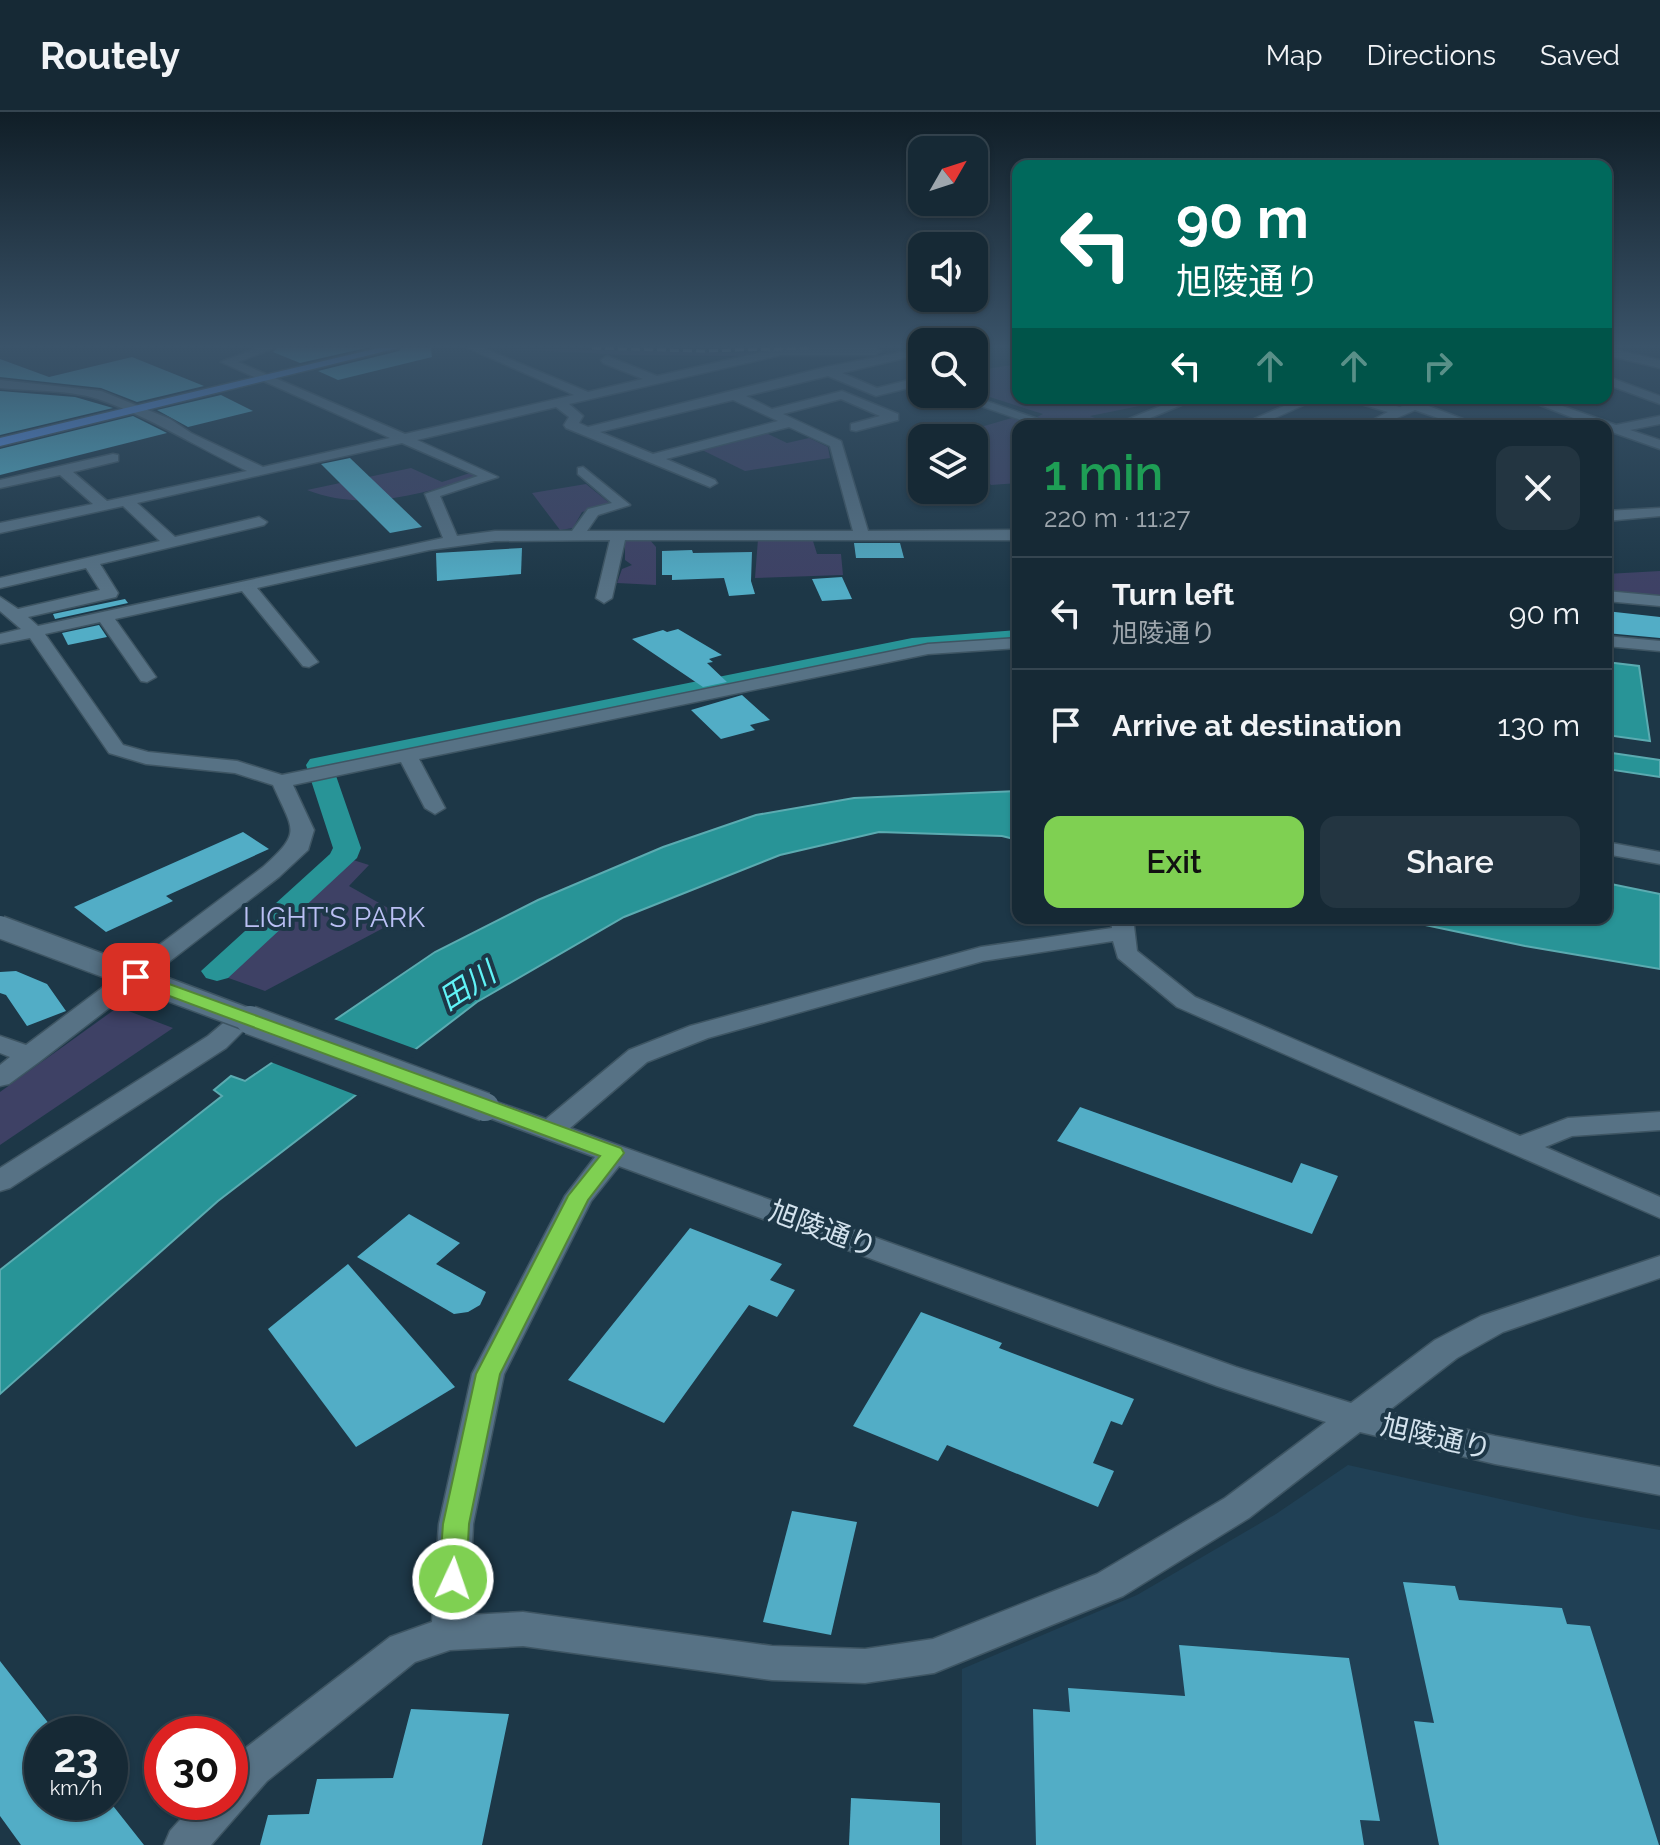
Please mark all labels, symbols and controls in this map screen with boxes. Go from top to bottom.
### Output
text: Routely [40,33,180,78]
text: Map [1266,39,1323,72]
text: Directions [1367,39,1496,72]
text: Saved [1540,39,1620,72]
north arrow [908,136,988,216]
map controls [908,136,988,504]
text: 90 m [1176,185,1309,251]
icon: left [1044,192,1148,296]
button: sound [908,232,988,312]
text: 旭陵通り [1176,260,1320,302]
button: search [908,328,988,408]
icon: left [1164,344,1208,388]
icon: ahead [1248,344,1292,388]
icon: ahead [1332,344,1376,388]
icon: right [1416,344,1460,388]
button: layers [908,424,988,504]
text: 1 min [1044,445,1163,501]
button: close [1496,446,1580,530]
text: 220 m · 11:27 [1044,503,1190,533]
text: Turn left [1112,577,1234,612]
icon: left [1044,591,1088,635]
text: 90 m [1509,596,1580,631]
text: 旭陵通り [1112,618,1216,648]
icon: arrive [1044,703,1088,747]
text: Arrive at destination [1112,708,1402,743]
text: 130 m [1498,708,1580,743]
button: Exit [1044,816,1304,908]
button: Share [1320,816,1580,908]
park label: LIGHT'S PARK [243,901,425,934]
pin [102,943,170,1011]
water label: 田川 [432,953,504,1017]
icon: arrive [114,955,158,999]
street label: 旭陵通り [765,1194,881,1264]
street label: 旭陵通り [1378,1408,1494,1466]
position arrow [411,1537,495,1621]
speed limit sign: 30 [144,1716,248,1820]
text: 23 [54,1734,98,1781]
text: km/h [50,1776,102,1800]

